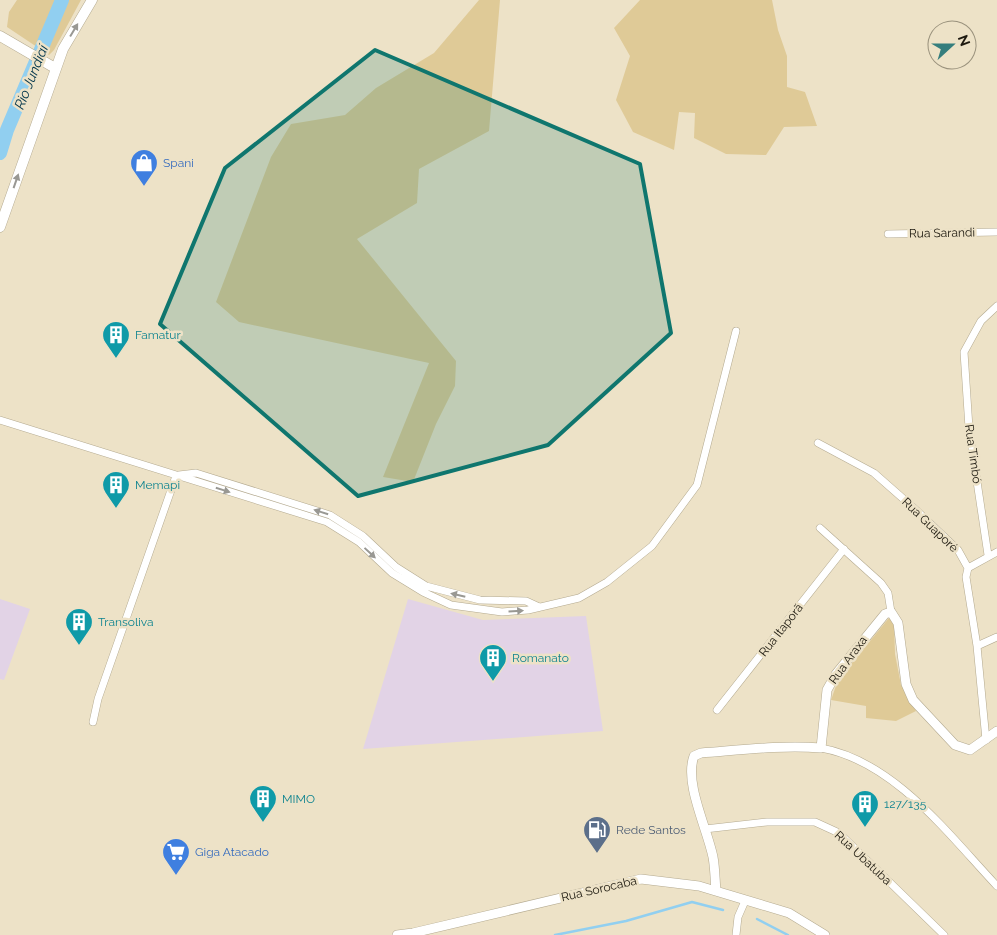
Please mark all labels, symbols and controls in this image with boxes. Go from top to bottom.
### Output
north arrow [927,20,977,70]
one-way arrow [69,23,78,36]
text: N [955,32,974,48]
water label: Rio Jundiaí [11,41,52,111]
shop icon: Spani [129,148,159,187]
place label: Spani [163,156,194,170]
one-way arrow [12,173,20,188]
street label: Rua Sarandi [909,225,975,241]
building icon: Famatur [101,320,131,359]
place label: Famatur [135,328,181,342]
street label: Rua Timbó [962,423,984,485]
building icon: Memapi [101,470,131,509]
place label: Memapi [135,478,180,492]
one-way arrow [215,486,230,494]
street label: Rua Guaporé [899,495,961,555]
one-way arrow [314,508,329,515]
one-way arrow [364,547,376,559]
one-way arrow [451,591,466,599]
street label: Rua Itaporã [756,601,806,659]
one-way arrow [508,606,524,614]
building icon: Transoliva [64,607,94,646]
place label: Transoliva [98,615,154,629]
street label: Rua Araxa [826,633,870,687]
building icon: Romanato [478,643,508,682]
place label: Romanato [512,651,569,665]
building icon: MIMO [248,784,278,823]
building icon: 127/135 [850,789,880,828]
place label: MIMO [282,792,315,806]
place label: 127/135 [884,797,927,811]
fuel station icon: Rede Santos [582,815,612,854]
place label: Rede Santos [616,823,686,837]
street label: Rua Ubatuba [832,828,894,888]
supermarket icon: Giga Atacado [161,837,191,876]
place label: Giga Atacado [195,845,269,859]
street label: Rua Sorocaba [560,874,638,904]

